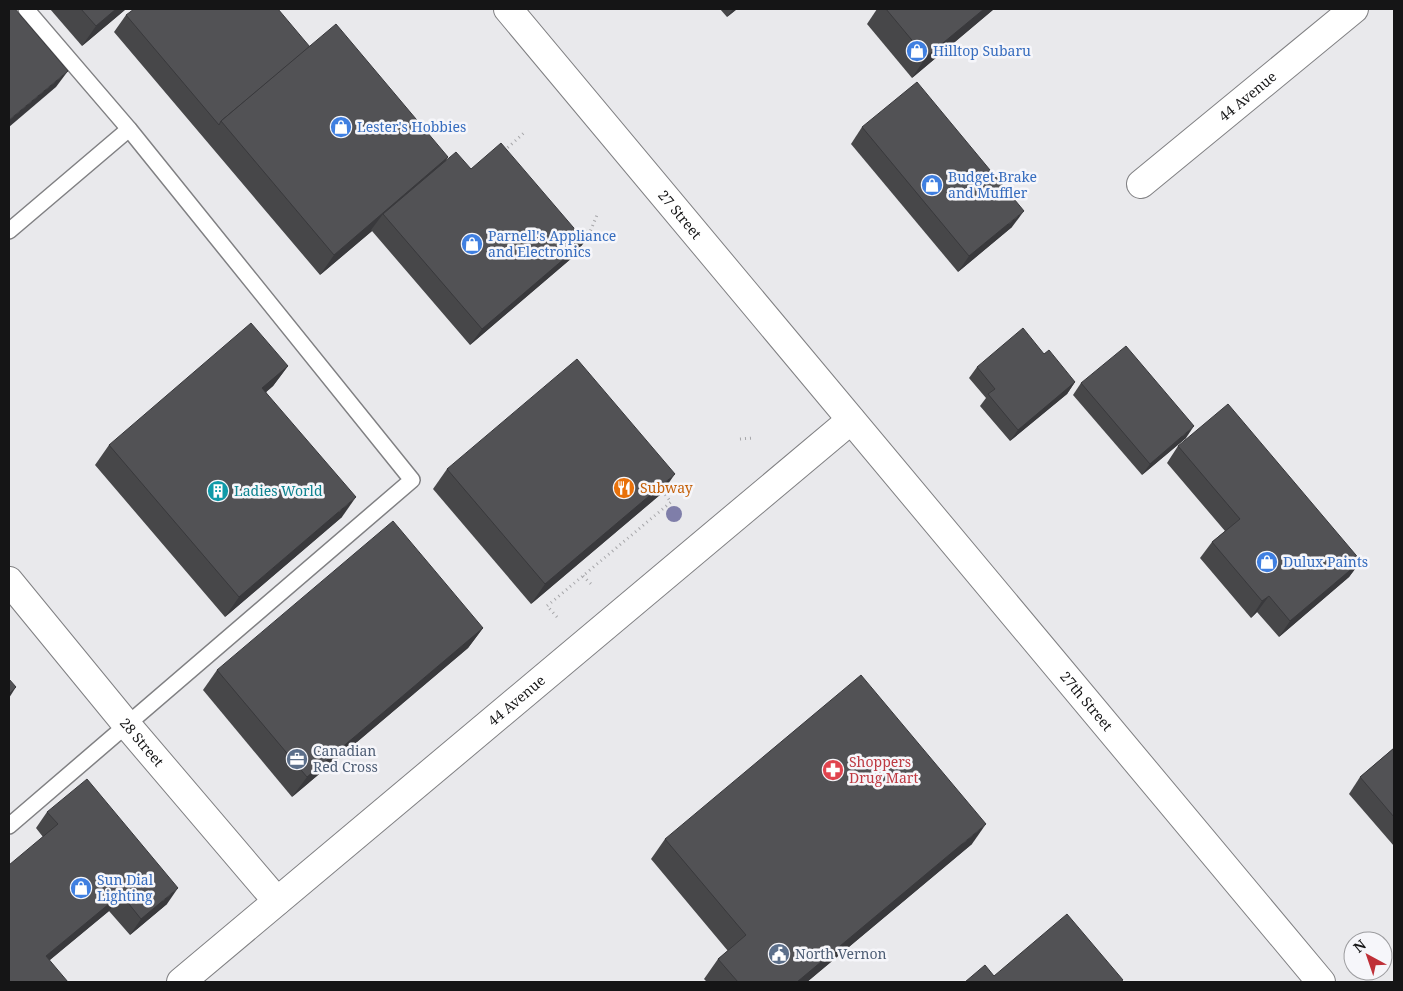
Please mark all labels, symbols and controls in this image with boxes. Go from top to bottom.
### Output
shop icon: Hilltop Subaru [905,39,929,63]
place label: Hilltop Subaru [933,41,1031,60]
street label: 44 Avenue [1214,67,1280,125]
shop icon: Lester's Hobbies [329,115,353,139]
place label: Lester's Hobbies [357,117,466,136]
place label: Budget Brake and Muffler [948,167,1037,202]
shop icon: Budget Brake and Muffler [920,173,944,197]
street label: 27 Street [654,186,706,243]
place label: Parnell's Appliance and Electronics [488,226,616,261]
shop icon: Parnell's Appliance and Electronics [460,232,484,256]
restaurant icon: Subway [612,476,636,500]
place label: Subway [640,478,693,497]
building icon: Ladies World [206,479,230,503]
place label: Ladies World [234,481,323,500]
shop icon: Dulux Paints [1255,550,1279,574]
place label: Dulux Paints [1283,552,1368,571]
street label: 27th Street [1056,667,1117,735]
street label: 44 Avenue [484,671,549,730]
street label: 28 Street [116,714,168,770]
place label: Canadian Red Cross [313,741,378,776]
office icon: Canadian Red Cross [285,747,309,771]
place label: Shoppers Drug Mart [849,752,918,787]
pharmacy icon: Shoppers Drug Mart [821,758,845,782]
place label: Sun Dial Lighting [97,870,154,905]
shop icon: Sun Dial Lighting [69,876,93,900]
north arrow [1343,931,1393,981]
text: N [1349,935,1370,956]
public building icon: North Vernon [767,942,791,966]
place label: North Vernon [795,944,887,963]

